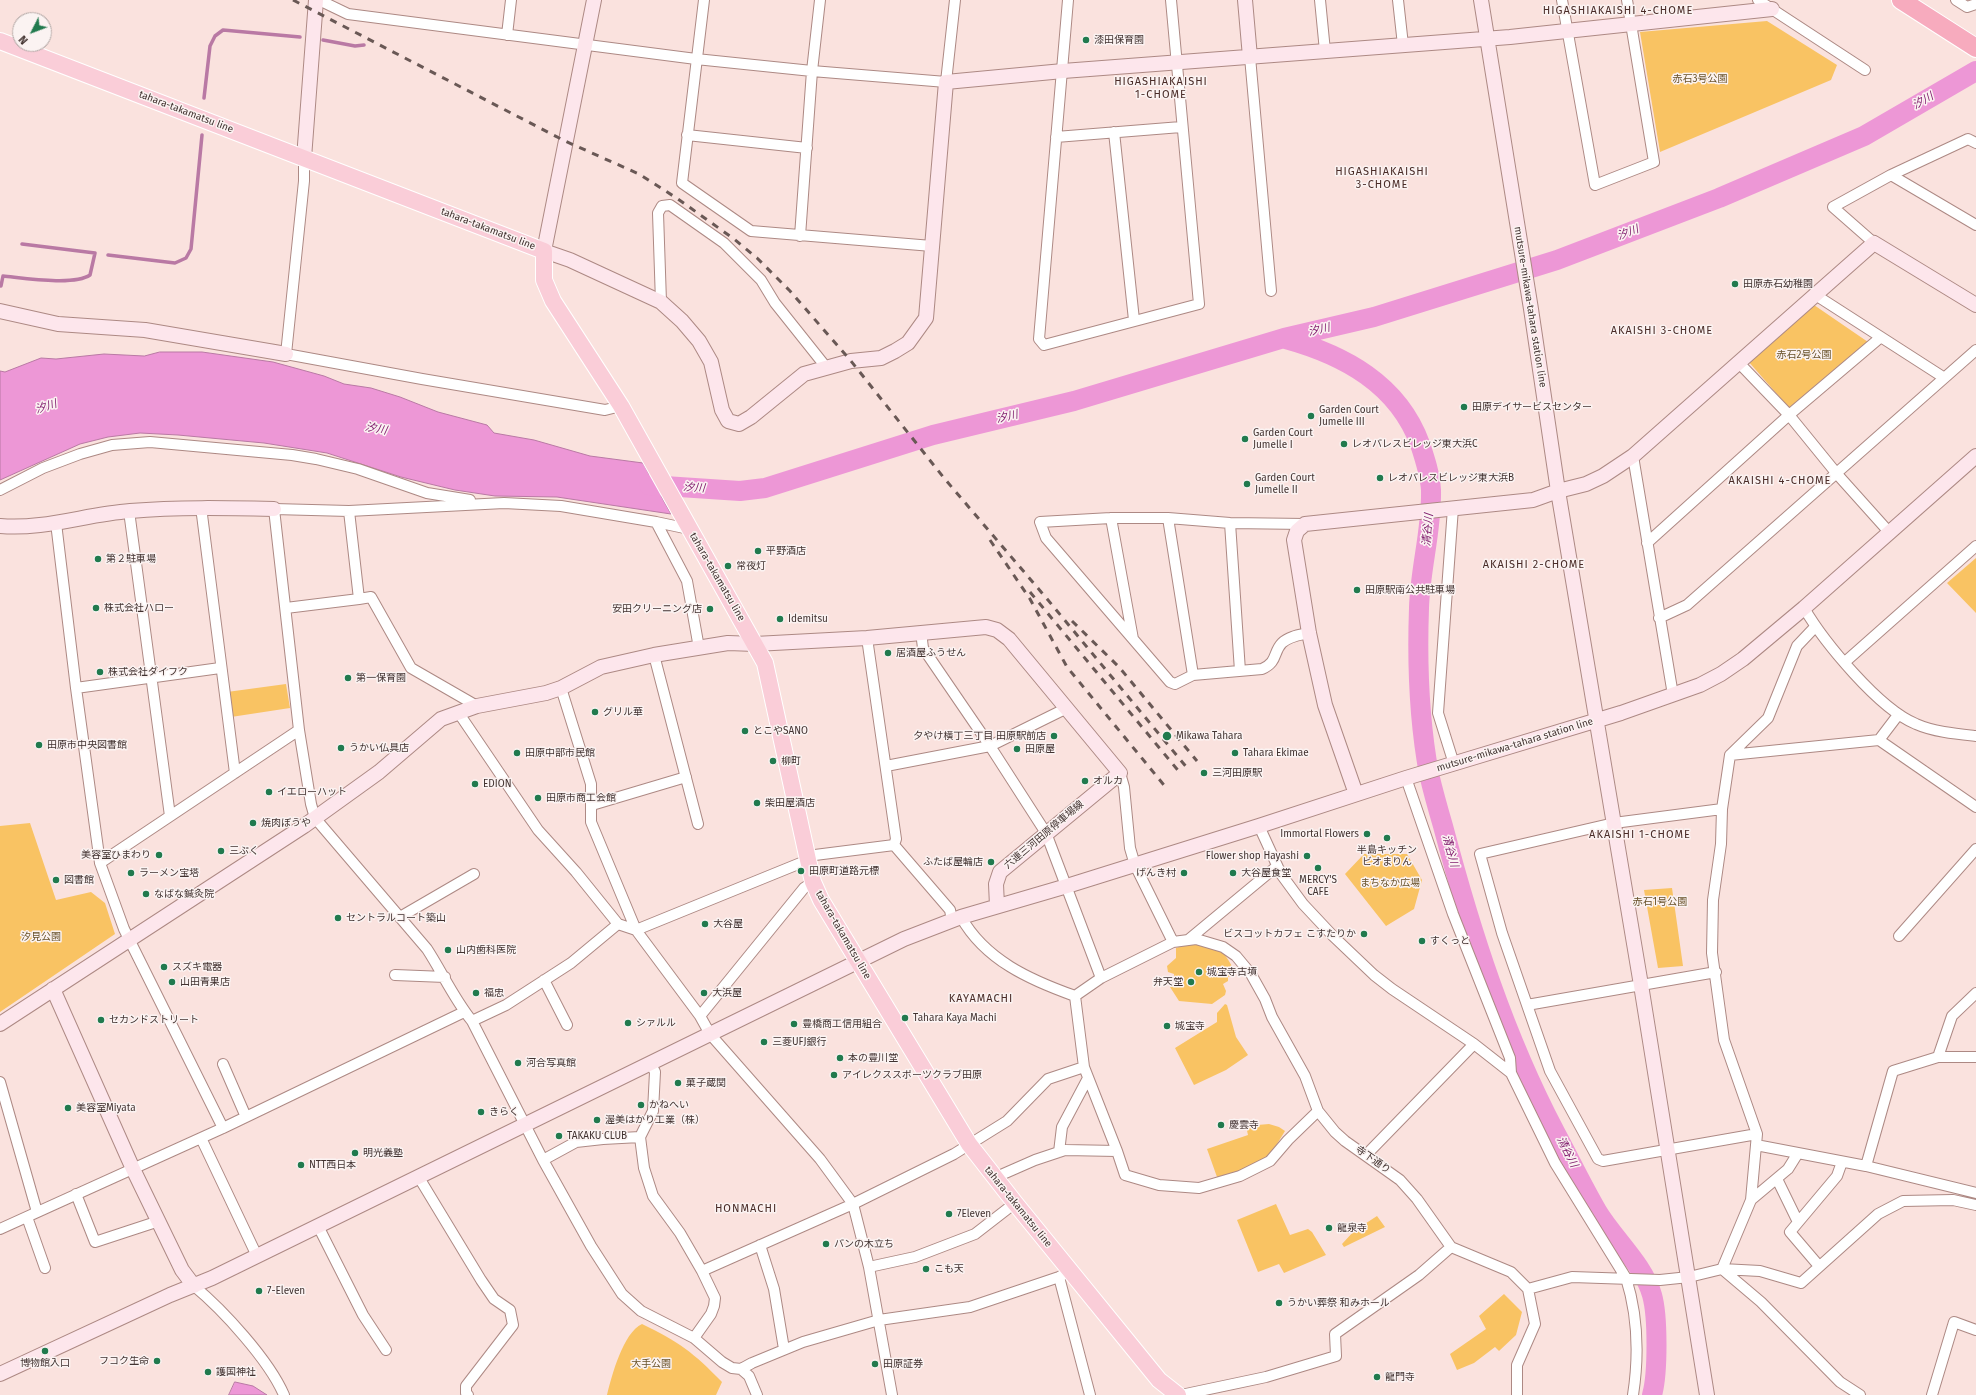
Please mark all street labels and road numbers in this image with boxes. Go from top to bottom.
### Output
street label: tahara-takamatsu line [137,88,235,136]
street label: tahara-takamatsu line [439,205,537,253]
street label: mutsure-mikawa-tahara station line [1511,226,1549,388]
street label: tahara-takamatsu line [687,531,747,623]
street label: mutsure-mikawa-tahara station line [1435,715,1595,775]
street label: 六連三河田原停車場線 [1002,798,1086,872]
street label: tahara-takamatsu line [813,889,873,981]
street label: 寺下通り [1353,1144,1393,1176]
street label: tahara-takamatsu line [982,1164,1054,1250]

